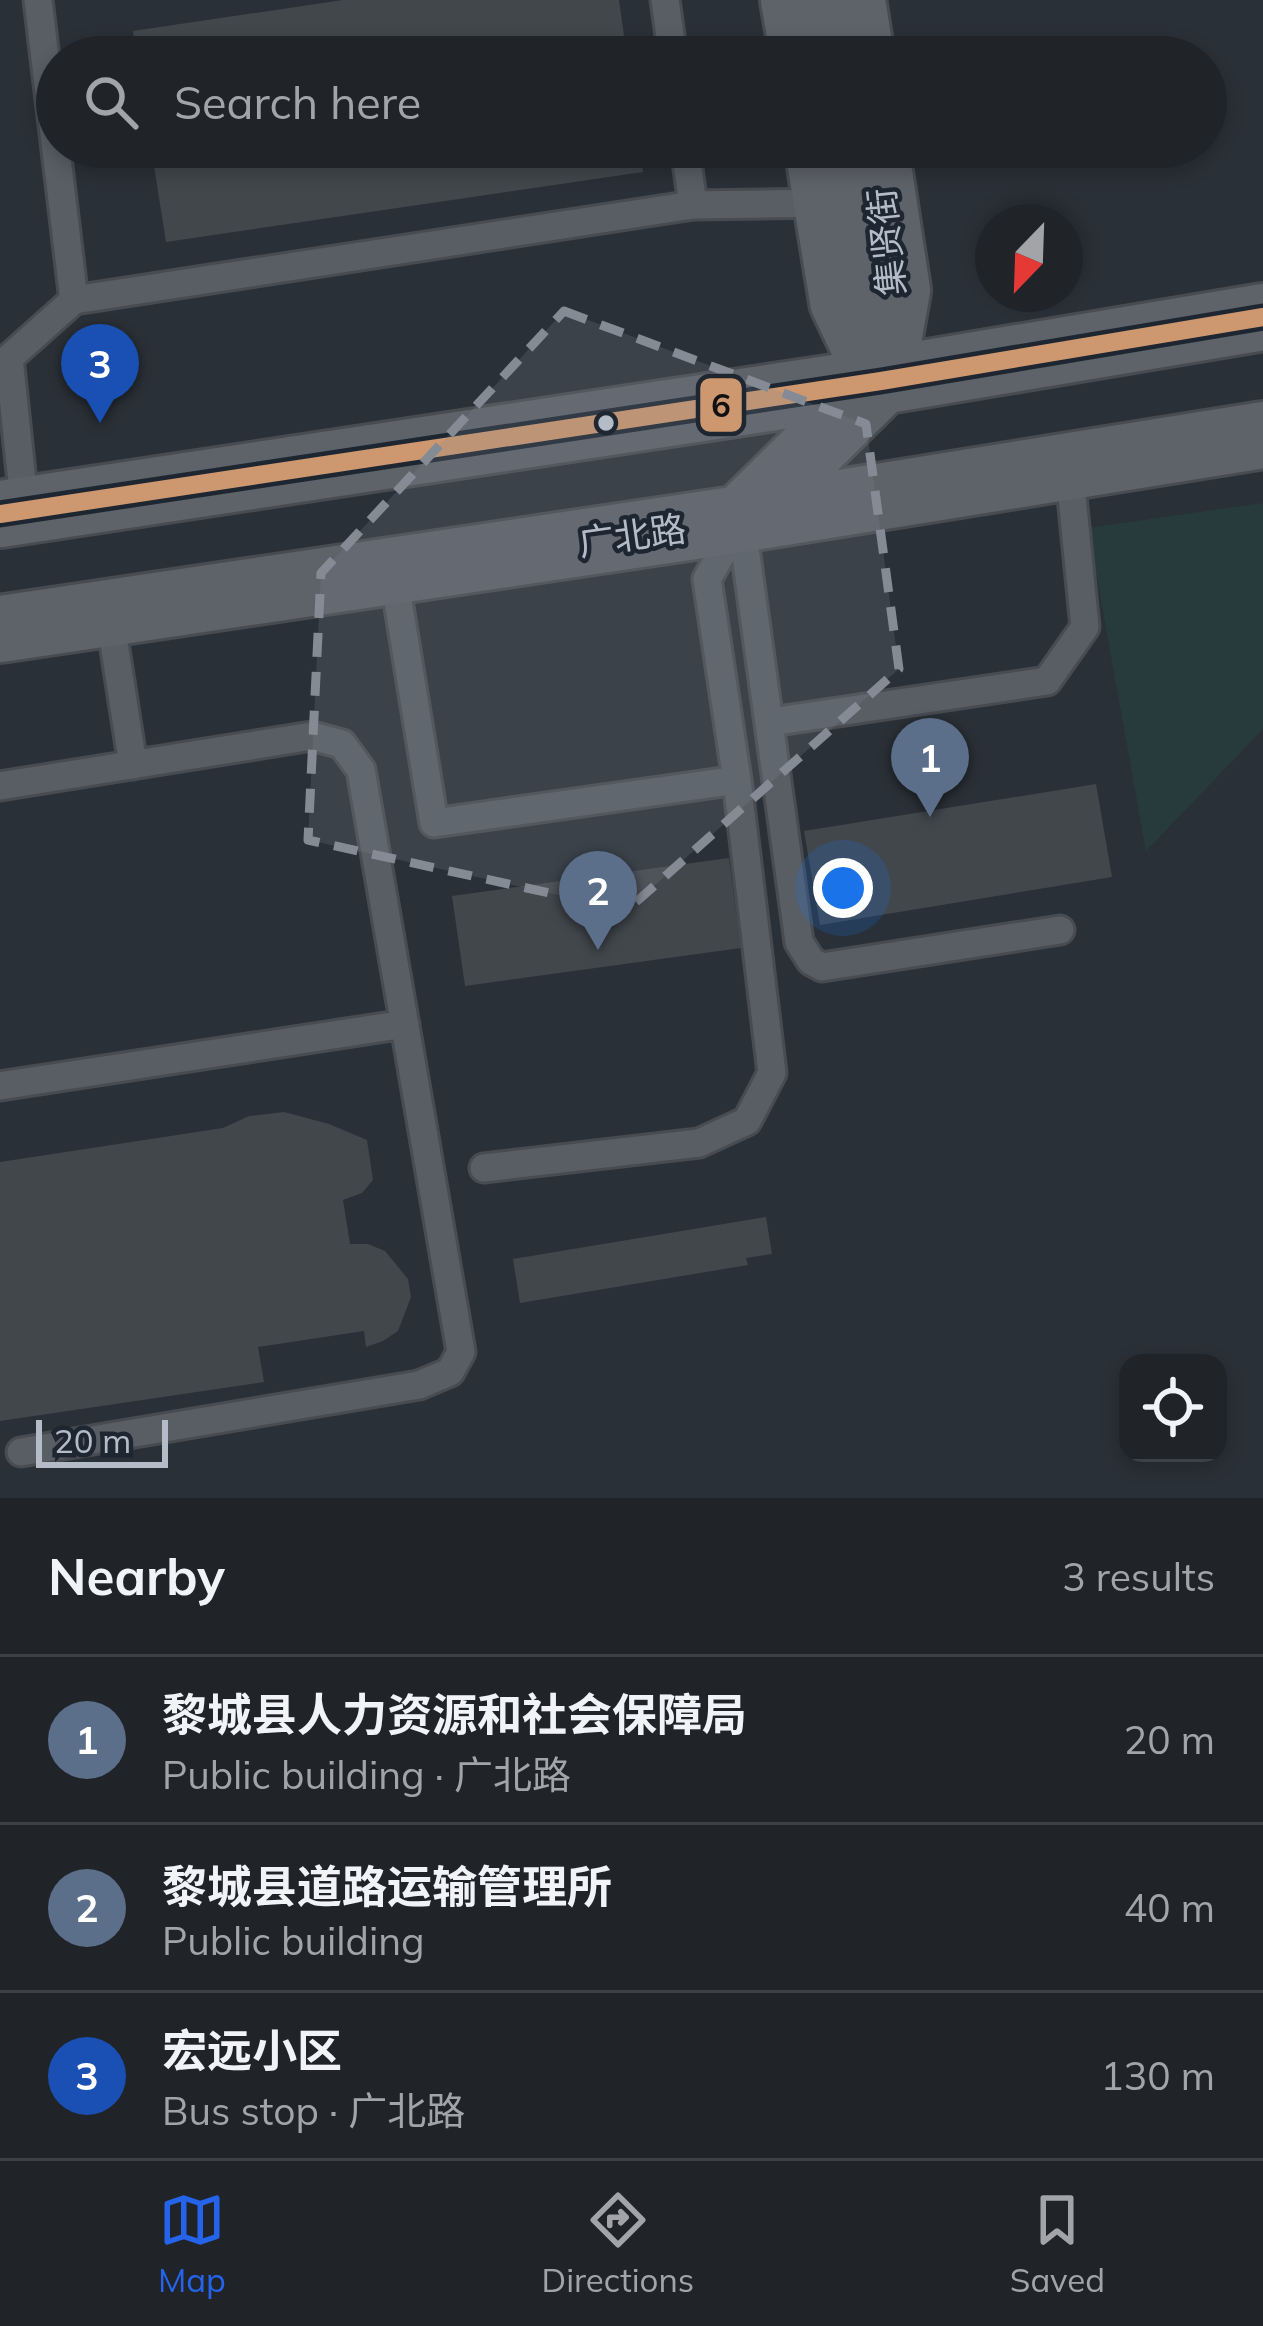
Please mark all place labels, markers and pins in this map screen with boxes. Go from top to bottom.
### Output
pin: 3 [61,324,139,423]
unlabelled marker [595,412,617,434]
pin: 1 [891,718,969,817]
pin: 2 [559,851,637,950]

